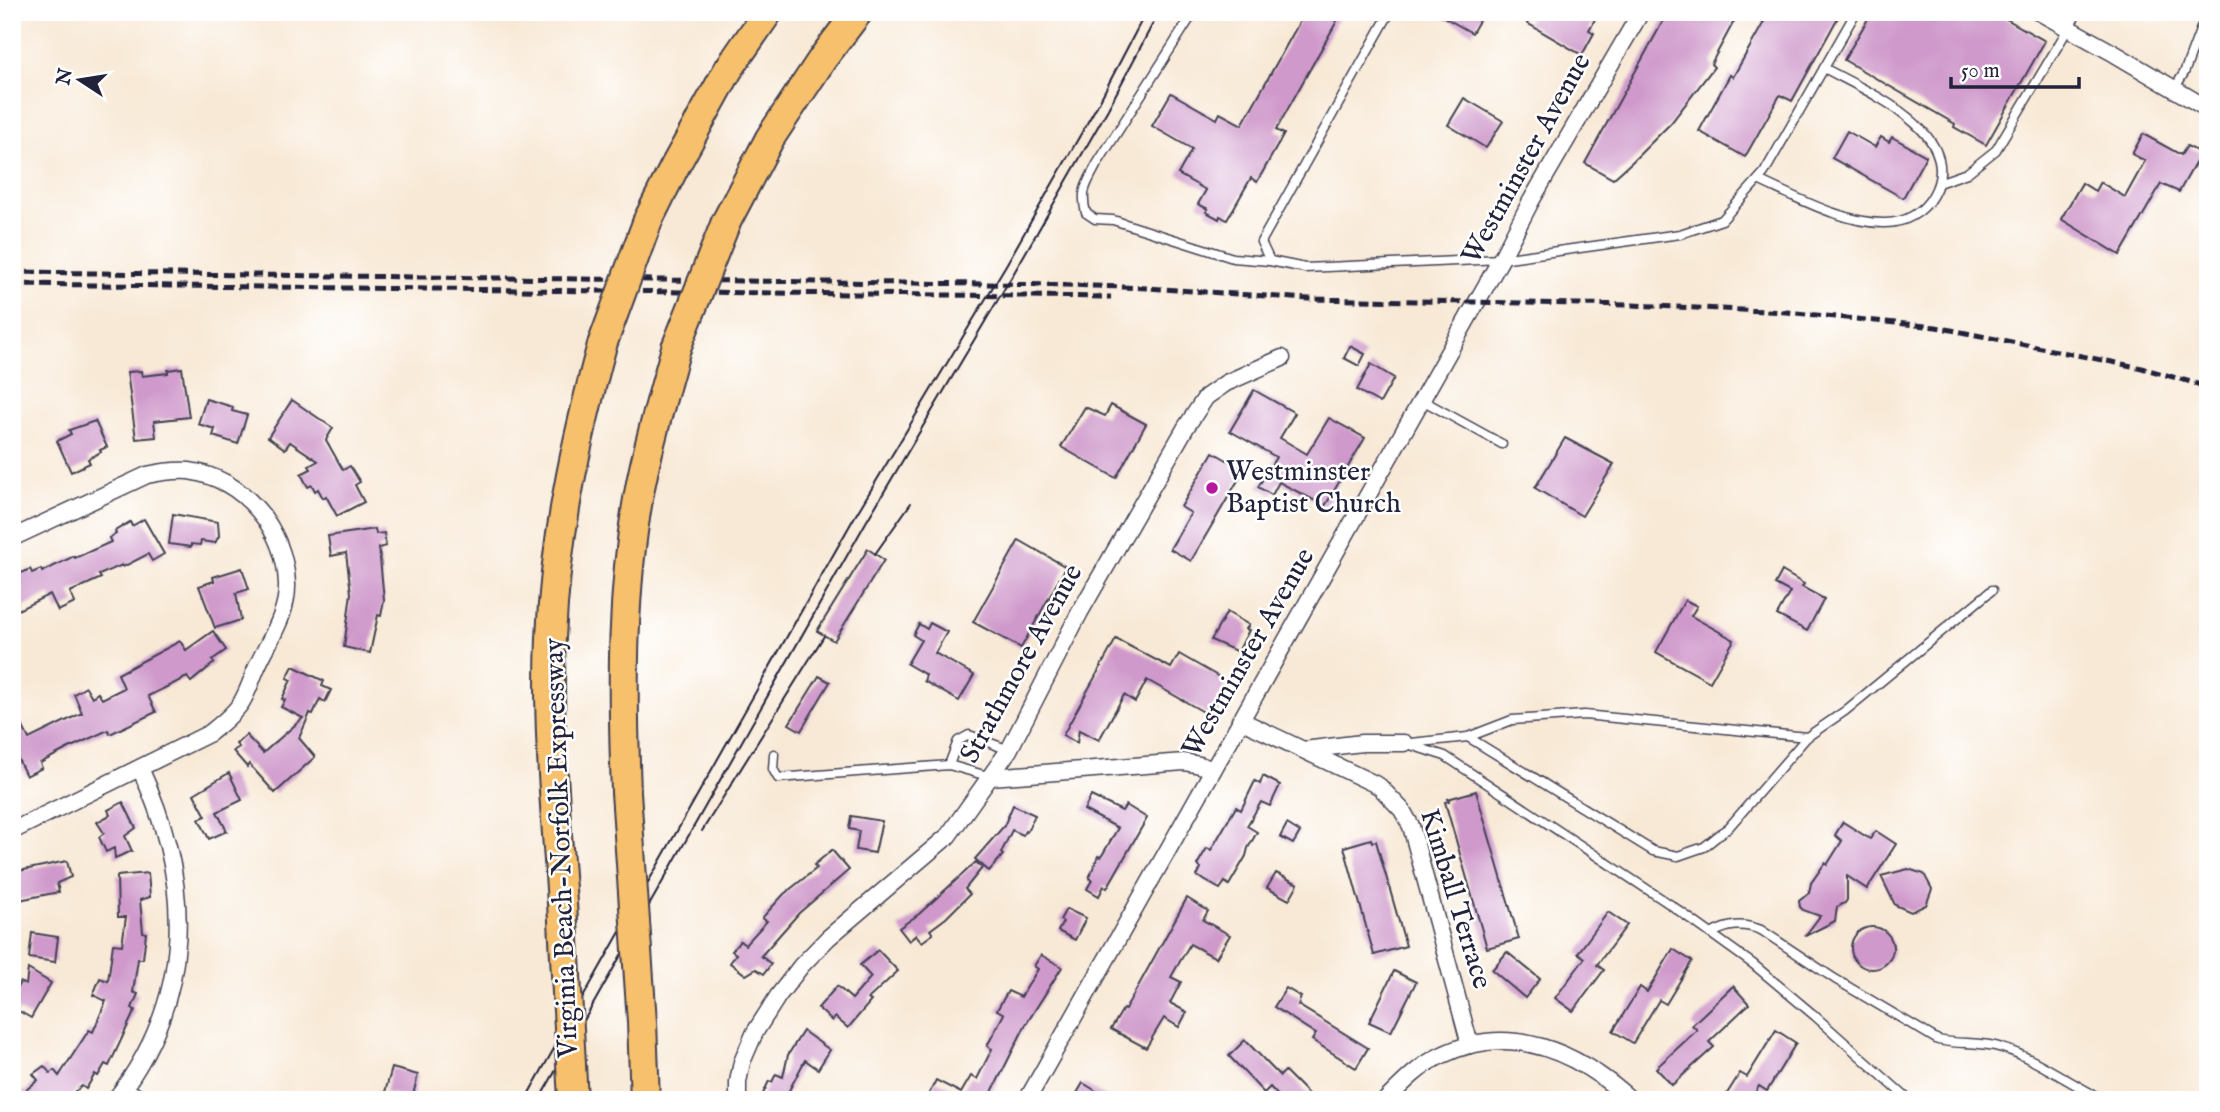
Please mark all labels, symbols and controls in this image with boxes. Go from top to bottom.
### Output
north arrow [46,46,116,116]
scale bar [1951,46,2078,90]
street label: Westminster Avenue [1455,47,1600,271]
text: 50 m [1961,58,2000,85]
text: N [52,66,79,88]
place label: Westminster Baptist Church [1226,455,1401,522]
marker: Westminster Baptist Church [1204,480,1220,496]
street label: Westminster Avenue [1175,542,1323,764]
street label: Strathmore Avenue [953,558,1091,770]
street label: Virginia Beach-Norfolk Expressway [537,637,587,1060]
street label: Kimball Terrace [1411,805,1499,993]

